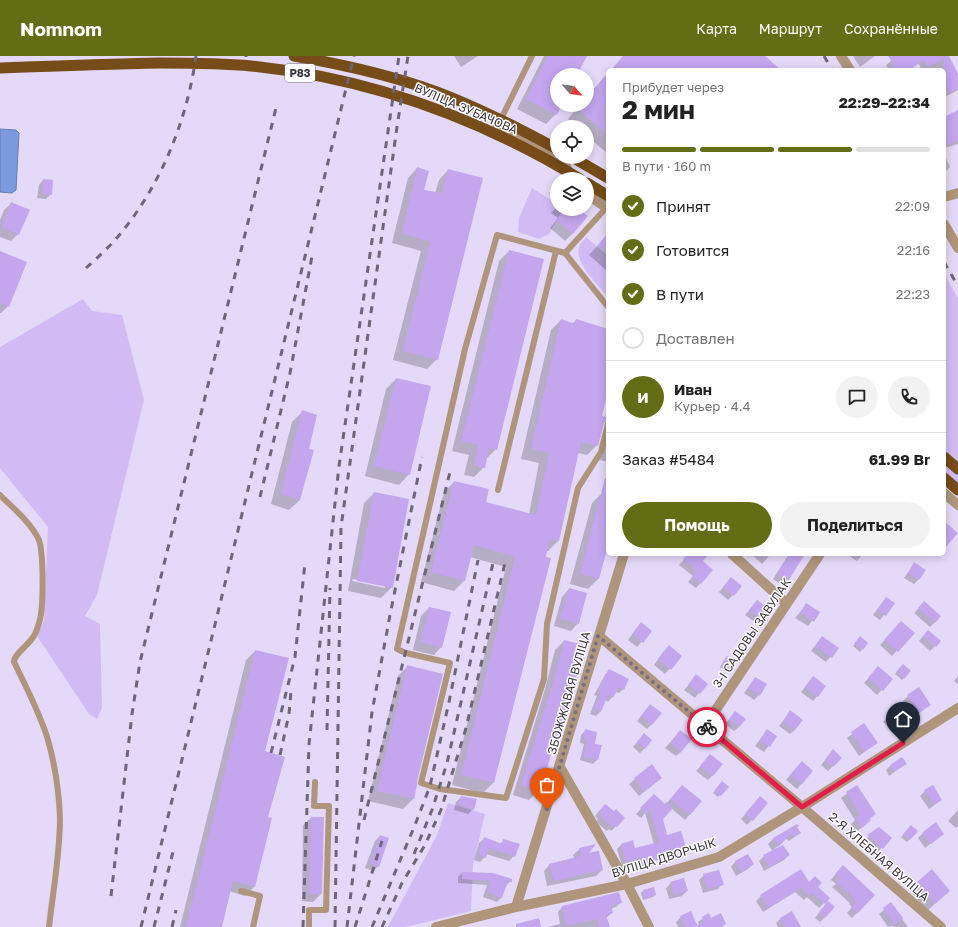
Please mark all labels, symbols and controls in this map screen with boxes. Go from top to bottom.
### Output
text: Nomnom [20,17,102,40]
text: Карта [696,20,737,37]
text: Маршрут [759,20,822,37]
text: Сохранённые [844,20,938,37]
road number: Р83 [285,64,315,82]
north arrow [550,68,594,112]
map controls [550,68,594,216]
text: Прибудет через [622,79,724,95]
street label: ВУЛІЦА ЗУБАЧОВА [412,80,520,137]
text: 22:29–22:34 [839,93,930,111]
text: 2 мин [622,94,695,125]
button: locate [550,120,594,164]
text: В пути · 160 m [622,158,711,174]
button: layers [550,172,594,216]
icon: check [622,195,644,217]
text: Принят [656,197,711,215]
text: 22:09 [895,198,930,214]
icon: check [622,239,644,261]
text: Готовится [656,241,729,259]
text: 22:16 [897,242,930,258]
icon: check [622,283,644,305]
text: В пути [656,285,704,303]
text: 22:23 [896,286,930,302]
text: Доставлен [656,329,735,347]
button: chat [836,376,878,418]
button: phone [888,376,930,418]
text: Иван [674,380,712,398]
text: И [637,388,649,406]
text: Курьер · 4.4 [674,398,751,414]
text: Заказ #5484 [622,450,715,468]
text: 61.99 Br [869,450,930,468]
button: Помощь [622,502,772,548]
button: Поделиться [780,502,930,548]
street label: 3-І САДОВЫ ЗАВУЛАК [709,574,794,691]
street label: ЗБОЖЖАВАЯ ВУЛІЦА [544,629,593,756]
pin [886,702,920,743]
courier [687,707,727,747]
icon: home [892,708,914,730]
icon: bike [696,716,718,738]
pin [530,768,564,809]
icon: bag [536,774,558,796]
street label: 2-Я ХЛЕБНАЯ ВУЛІЦА [826,809,933,904]
street label: ВУЛІЦА ДВОРЧЫК [610,834,718,881]

